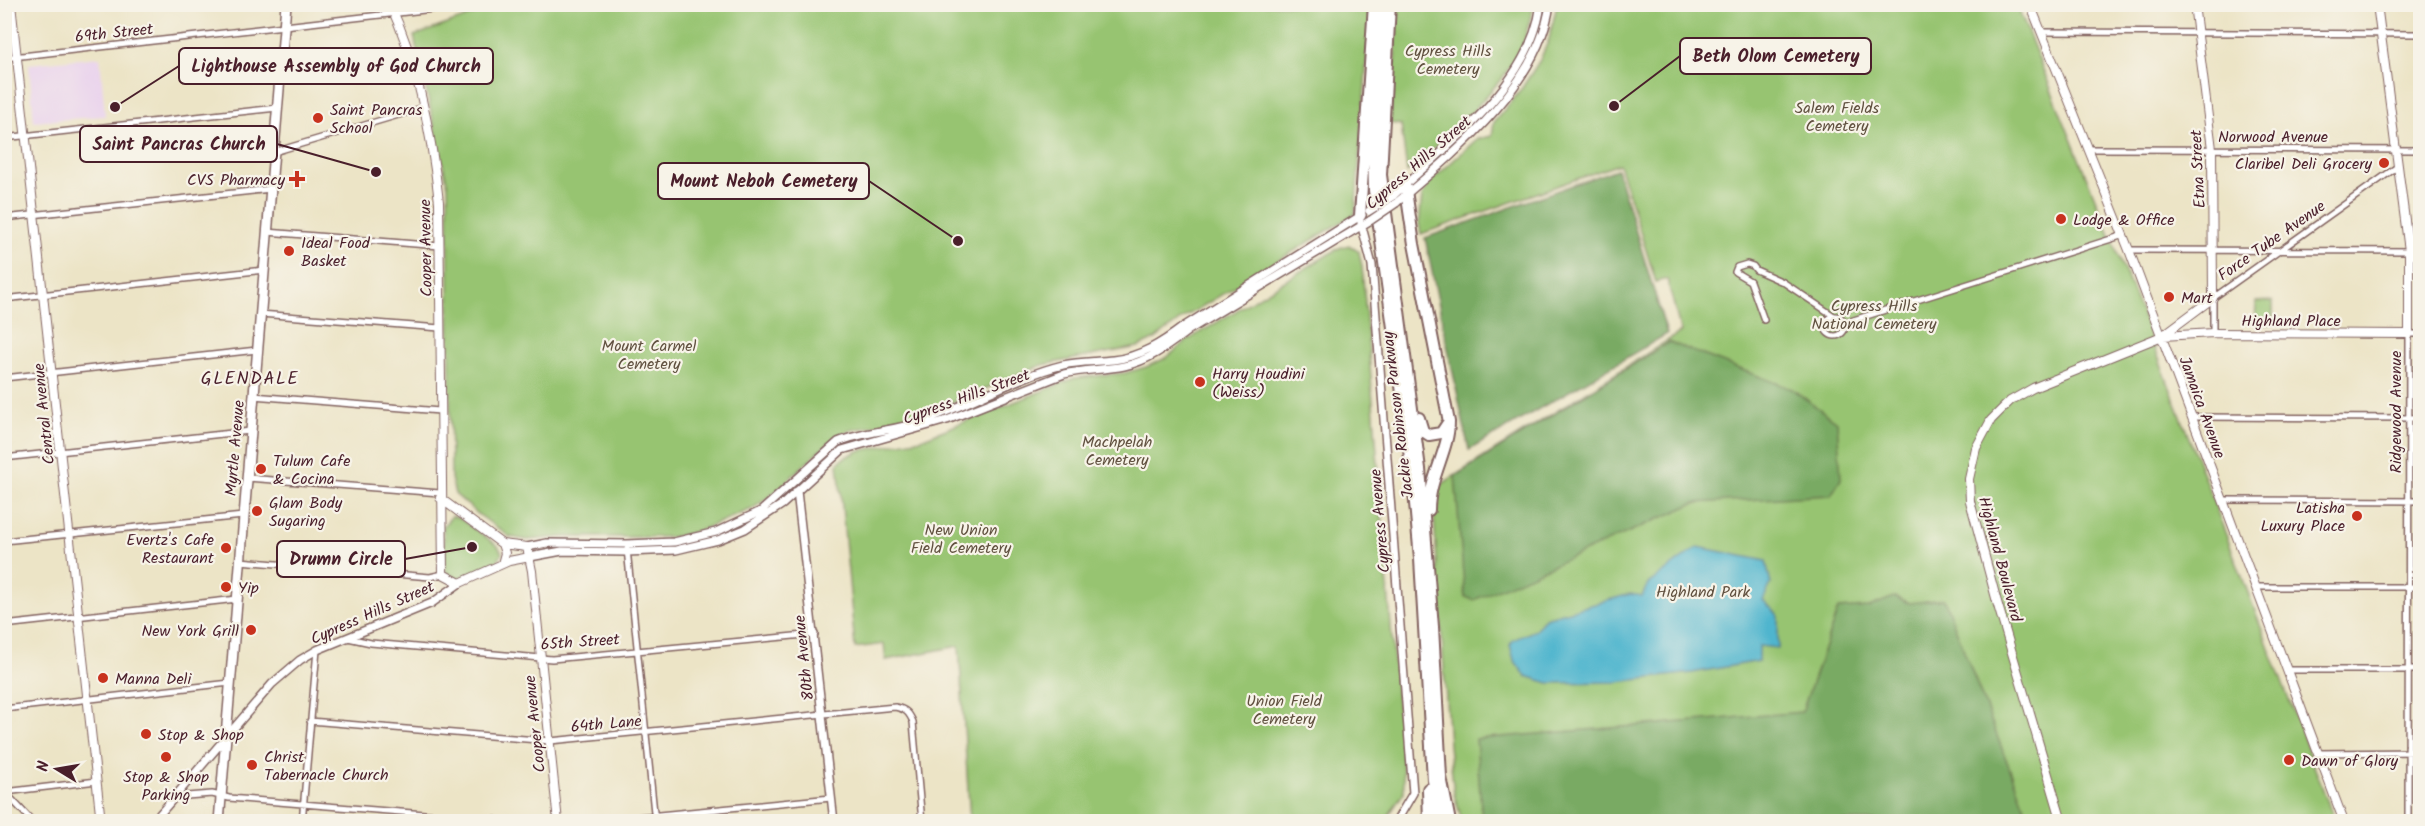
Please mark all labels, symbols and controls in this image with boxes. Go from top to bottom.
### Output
street label: 69th Street [74,17,155,50]
callout: Beth Olom Cemetery [1680,38,1871,74]
park label: Cypress Hills Cemetery [1405,39,1491,82]
text: Beth Olom Cemetery [1692,43,1860,72]
callout: Lighthouse Assembly of God Church [179,48,493,84]
text: Lighthouse Assembly of God Church [191,53,481,82]
park label: Salem Fields Cemetery [1795,96,1879,139]
place label: Saint Pancras School [330,98,423,141]
street label: Cypress Hills Street [1360,109,1478,216]
marker: Saint Pancras School [311,111,325,125]
street label: Norwood Avenue [2218,125,2328,150]
callout: Saint Pancras Church [80,126,277,162]
street label: Etna Street [2184,128,2213,209]
text: Saint Pancras Church [92,131,266,160]
place label: Claribel Deli Grocery [2235,152,2372,177]
marker: Claribel Deli Grocery [2377,156,2391,170]
callout: Mount Neboh Cemetery [658,163,869,199]
place label: CVS Pharmacy [187,168,285,193]
text: Mount Neboh Cemetery [670,168,858,197]
marker: CVS Pharmacy [290,172,304,186]
street label: Force Tube Avenue [2213,195,2331,288]
street label: Cooper Avenue [413,199,440,297]
place label: Lodge & Office [2073,208,2174,233]
marker: Lodge & Office [2054,212,2068,226]
place label: Ideal Food Basket [301,231,371,274]
marker: Ideal Food Basket [282,244,296,258]
place label: Mart [2181,286,2213,311]
marker: Mart [2162,290,2176,304]
park label: Cypress Hills National Cemetery [1812,294,1937,337]
street label: Highland Place [2241,309,2341,334]
street label: Jackie Robinson Parkway [1376,329,1421,500]
park label: Mount Carmel Cemetery [602,334,697,377]
street label: Ridgewood Avenue [2384,351,2409,473]
street label: Jamaica Avenue [2172,353,2232,462]
street label: Central Avenue [27,362,62,466]
place label: Harry Houdini (Weiss) [1212,362,1306,405]
street label: Cypress Hills Street [900,363,1034,432]
district label: GLENDALE [201,365,299,394]
marker: Harry Houdini (Weiss) [1193,375,1207,389]
street label: Myrtle Avenue [219,399,252,497]
park label: Machpelah Cemetery [1082,430,1152,473]
place label: Tulum Cafe & Cocina [273,449,350,492]
marker: Tulum Cafe & Cocina [254,462,268,476]
street label: Cypress Avenue [1363,468,1397,574]
place label: Glam Body Sugaring [269,491,343,534]
street label: Highland Boulevard [1971,494,2029,626]
place label: Latisha Luxury Place [2260,496,2345,539]
marker: Glam Body Sugaring [250,504,264,518]
marker: Latisha Luxury Place [2350,509,2364,523]
park label: New Union Field Cemetery [911,518,1012,561]
place label: Evertz's Cafe Restaurant [126,528,215,571]
marker: Evertz's Cafe Restaurant [219,541,233,555]
callout: Drumn Circle [277,541,405,577]
text: Drumn Circle [289,546,393,575]
street label: Cypress Hills Street [307,574,439,652]
place label: Yip [238,576,259,601]
marker: Yip [219,580,233,594]
park label: Highland Park [1656,580,1751,605]
street label: 80th Avenue [788,614,821,702]
place label: New York Grill [141,619,239,644]
marker: New York Grill [244,623,258,637]
street label: 65th Street [540,627,621,658]
place label: Manna Deli [115,667,193,692]
marker: Manna Deli [96,671,110,685]
street label: Cooper Avenue [518,674,553,774]
park label: Union Field Cemetery [1246,689,1323,732]
street label: 64th Lane [570,709,643,740]
place label: Stop & Shop [158,723,244,748]
marker: Stop & Shop [139,727,153,741]
north arrow [27,739,87,799]
place label: Christ Tabernacle Church [264,745,389,788]
place label: Dawn of Glory [2301,749,2398,774]
marker: Stop & Shop Parking [159,750,173,764]
marker: Dawn of Glory [2282,753,2296,767]
marker: Christ Tabernacle Church [245,758,259,772]
text: N [31,759,57,774]
place label: Stop & Shop Parking [123,765,209,808]

